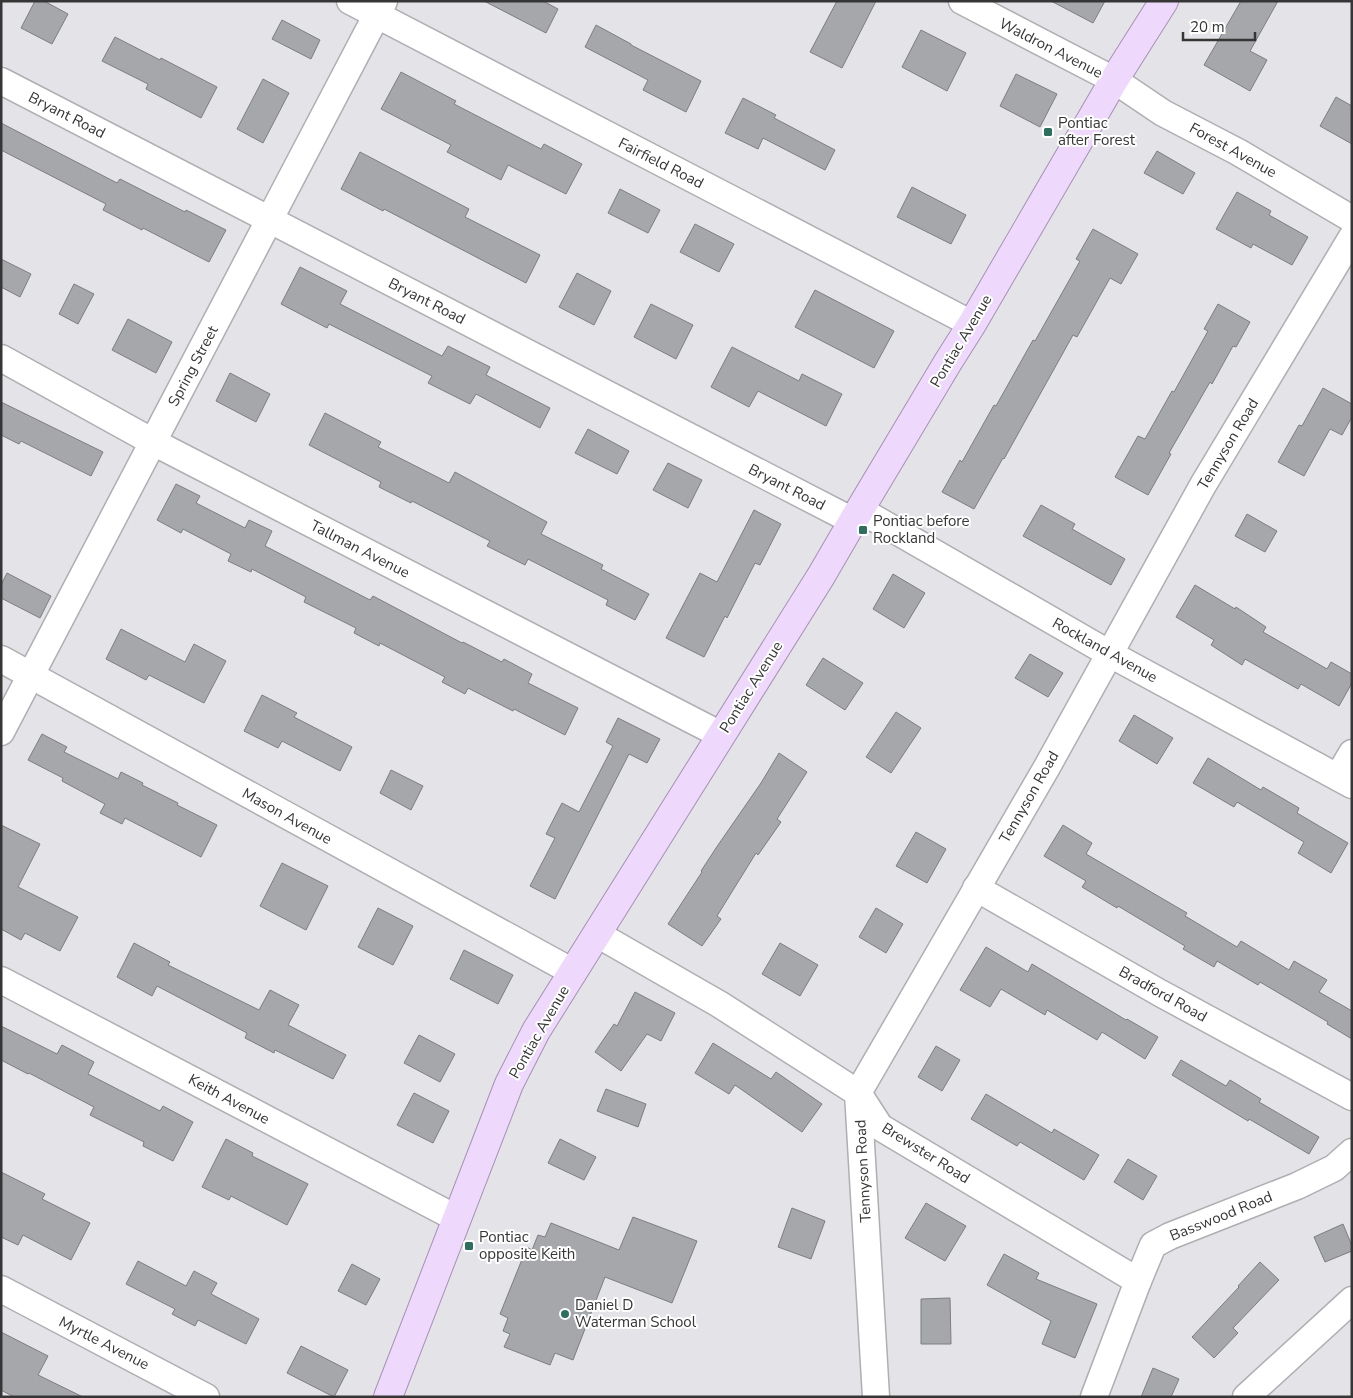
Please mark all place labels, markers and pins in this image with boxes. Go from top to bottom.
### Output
place label: Pontiac after Forest [1058,113,1136,150]
marker: Pontiac after Forest [1042,126,1054,138]
place label: Pontiac before Rockland [873,511,970,548]
marker: Pontiac before Rockland [857,524,869,536]
place label: Pontiac opposite Keith [479,1227,575,1264]
marker: Pontiac opposite Keith [463,1240,475,1252]
place label: Daniel D Waterman School [575,1295,697,1332]
marker: Daniel D Waterman School [559,1308,571,1320]

